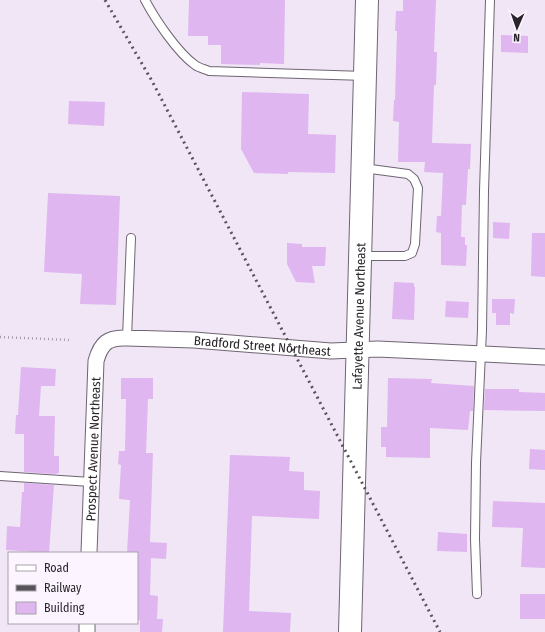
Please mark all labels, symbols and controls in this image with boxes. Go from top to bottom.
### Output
north arrow [497,8,537,48]
text: N [513,31,520,44]
street label: Lafayette Avenue Northeast [350,242,368,390]
street label: Bradford Street Northeast [193,333,332,359]
street label: Prospect Avenue Northeast [83,376,103,522]
legend [8,552,138,624]
text: Road [44,561,69,575]
text: Railway [44,581,82,595]
text: Building [44,601,85,615]

